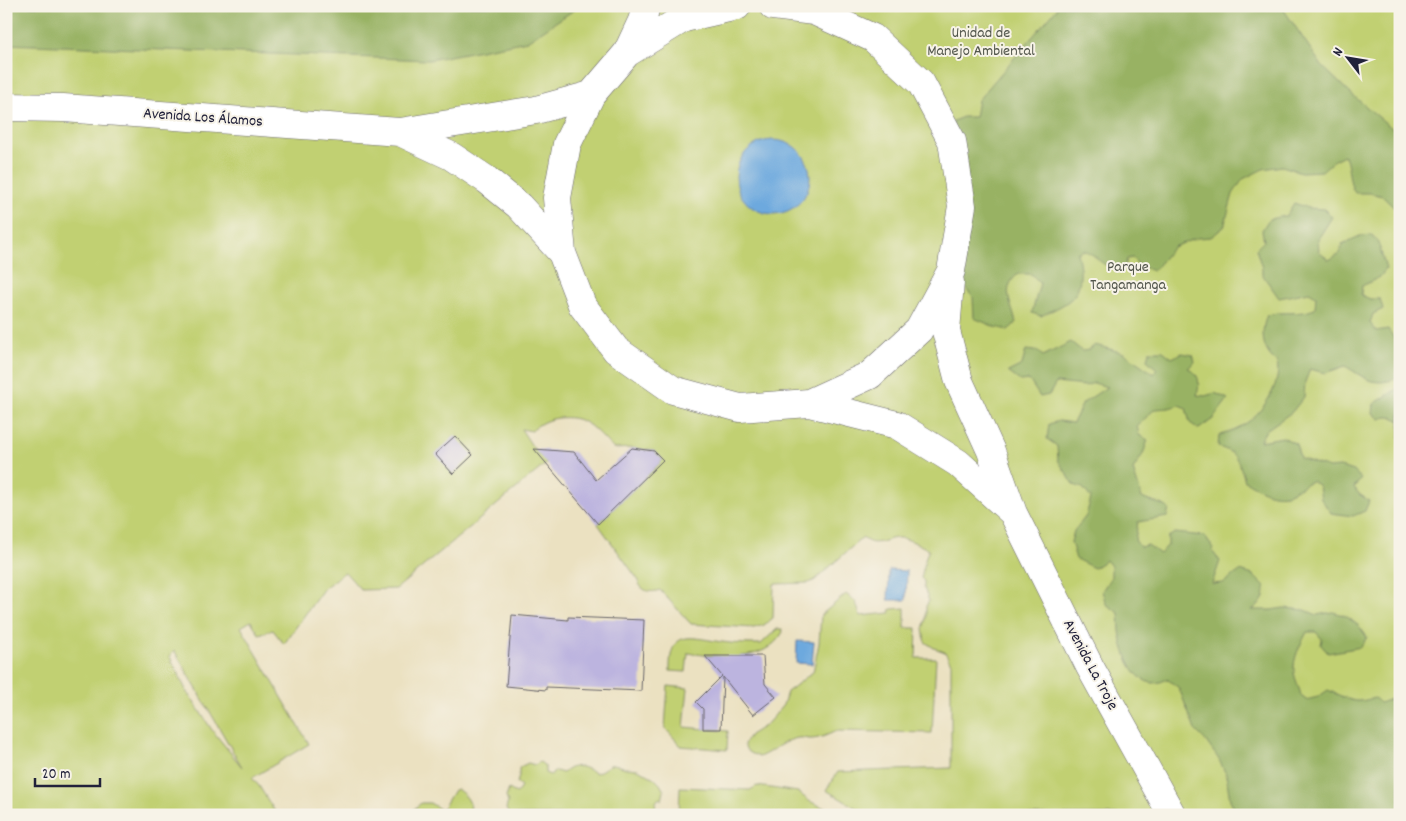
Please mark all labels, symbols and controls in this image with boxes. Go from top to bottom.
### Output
park label: Unidad de Manejo Ambiental [927,22,1035,63]
north arrow [1324,32,1374,82]
text: N [1328,44,1349,60]
street label: Avenida Los Álamos [142,102,264,134]
park label: Parque Tangamanga [1090,256,1167,297]
street label: Avenida La Troje [1056,616,1124,714]
scale bar [35,756,100,788]
text: 20 m [42,764,70,786]

